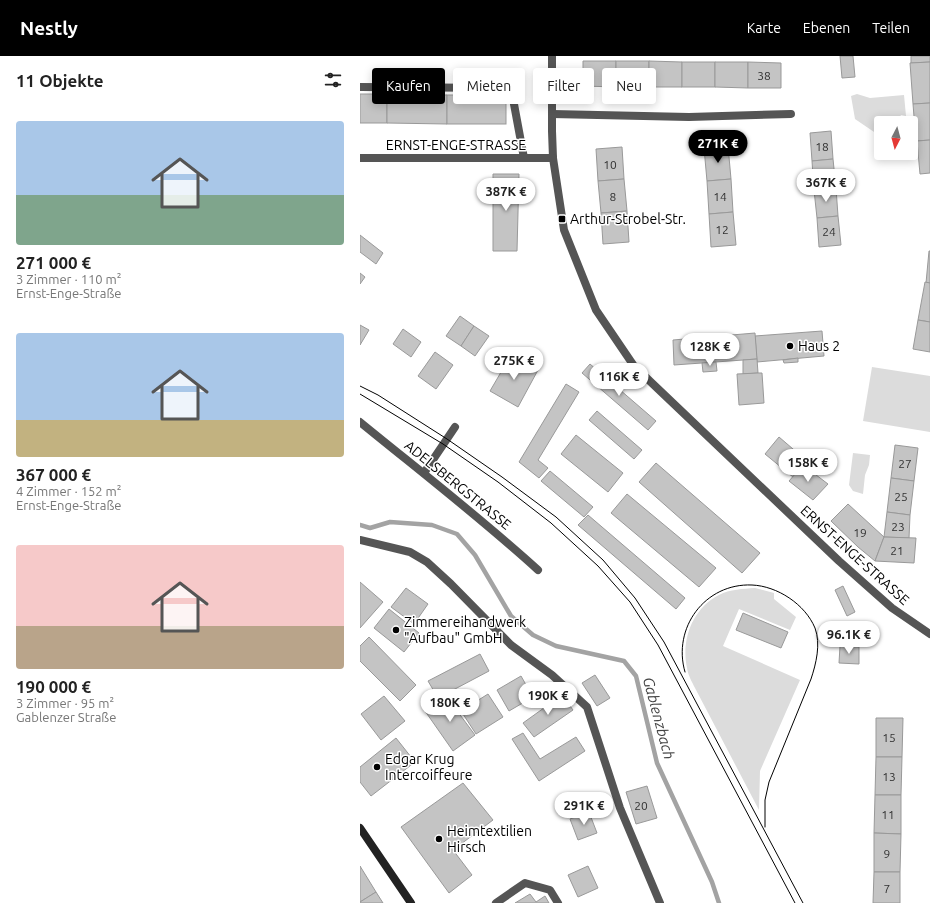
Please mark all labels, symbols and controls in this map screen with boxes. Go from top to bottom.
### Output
text: Nestly [20,17,78,39]
text: Karte [747,20,781,36]
text: Ebenen [803,20,850,36]
text: Teilen [872,20,910,36]
chip: Kaufen [372,68,445,104]
chip: Mieten [453,68,525,104]
chip: Filter [533,68,594,104]
chip: Neu [602,68,656,104]
icon: filters [322,69,344,91]
house number: 38 [757,69,771,82]
text: 11 Objekte [16,71,104,90]
north arrow [874,116,918,160]
map controls [874,116,918,160]
pin: 271K € [685,130,751,164]
text: 271K € [697,136,739,150]
street label: ERNST-ENGE-STRASSE [386,137,526,153]
house number: 18 [815,140,829,153]
icon: home [144,147,216,219]
house number: 10 [603,158,617,171]
pin: 367K € [793,169,859,203]
text: 367K € [805,175,847,189]
pin: 387K € [473,178,539,212]
text: 387K € [485,184,527,198]
house number: 8 [610,190,617,203]
house number: 14 [713,190,727,203]
place label: Arthur-Strobel-Str. [570,211,686,227]
marker: Arthur-Strobel-Str. [557,214,567,224]
house number: 12 [715,223,729,236]
house number: 24 [822,225,836,238]
text: 271 000 € [16,253,91,272]
text: 3 Zimmer · 110 m² [16,272,122,286]
text: Ernst-Enge-Straße [16,286,121,300]
pin: 128K € [677,333,743,367]
place label: Haus 2 [798,338,840,354]
text: 128K € [689,339,731,353]
marker: Haus 2 [785,341,795,351]
pin: 275K € [481,347,547,381]
text: 275K € [493,353,535,367]
icon: home [144,359,216,431]
pin: 116K € [586,363,652,397]
text: 116K € [598,369,640,383]
street label: ADELSBERGSTRASSE [402,437,515,533]
pin: 158K € [775,449,841,483]
text: 158K € [787,455,829,469]
house number: 27 [898,457,912,470]
text: 367 000 € [16,465,91,484]
text: 4 Zimmer · 152 m² [16,484,122,498]
house number: 25 [894,490,908,503]
text: Ernst-Enge-Straße [16,498,121,512]
street label: ERNST-ENGE-STRASSE [798,502,913,608]
house number: 23 [891,520,905,533]
house number: 19 [853,526,867,539]
house number: 21 [890,544,904,557]
icon: home [144,571,216,643]
place label: Zimmereihandwerk "Aufbau" GmbH [404,614,526,646]
pin: 96.1K € [812,621,886,655]
marker: Zimmereihandwerk "Aufbau" GmbH [391,625,401,635]
text: 96.1K € [827,627,871,641]
water label: Gablenzbach [640,675,678,761]
text: 190 000 € [16,677,91,696]
pin: 190K € [515,682,581,716]
text: 190K € [527,688,569,702]
pin: 180K € [417,689,483,723]
text: 180K € [429,695,471,709]
text: 3 Zimmer · 95 m² [16,696,114,710]
text: Gablenzer Straße [16,710,116,724]
house number: 15 [882,731,896,744]
place label: Edgar Krug Intercoiffeure [385,751,473,783]
marker: Edgar Krug Intercoiffeure [372,762,382,772]
house number: 13 [882,770,896,783]
pin: 291K € [551,792,617,826]
text: 291K € [563,798,605,812]
house number: 20 [634,799,648,812]
house number: 11 [881,808,895,821]
place label: Heimtextilien Hirsch [447,823,532,855]
marker: Heimtextilien Hirsch [434,834,444,844]
house number: 9 [884,847,890,860]
house number: 7 [884,882,890,895]

